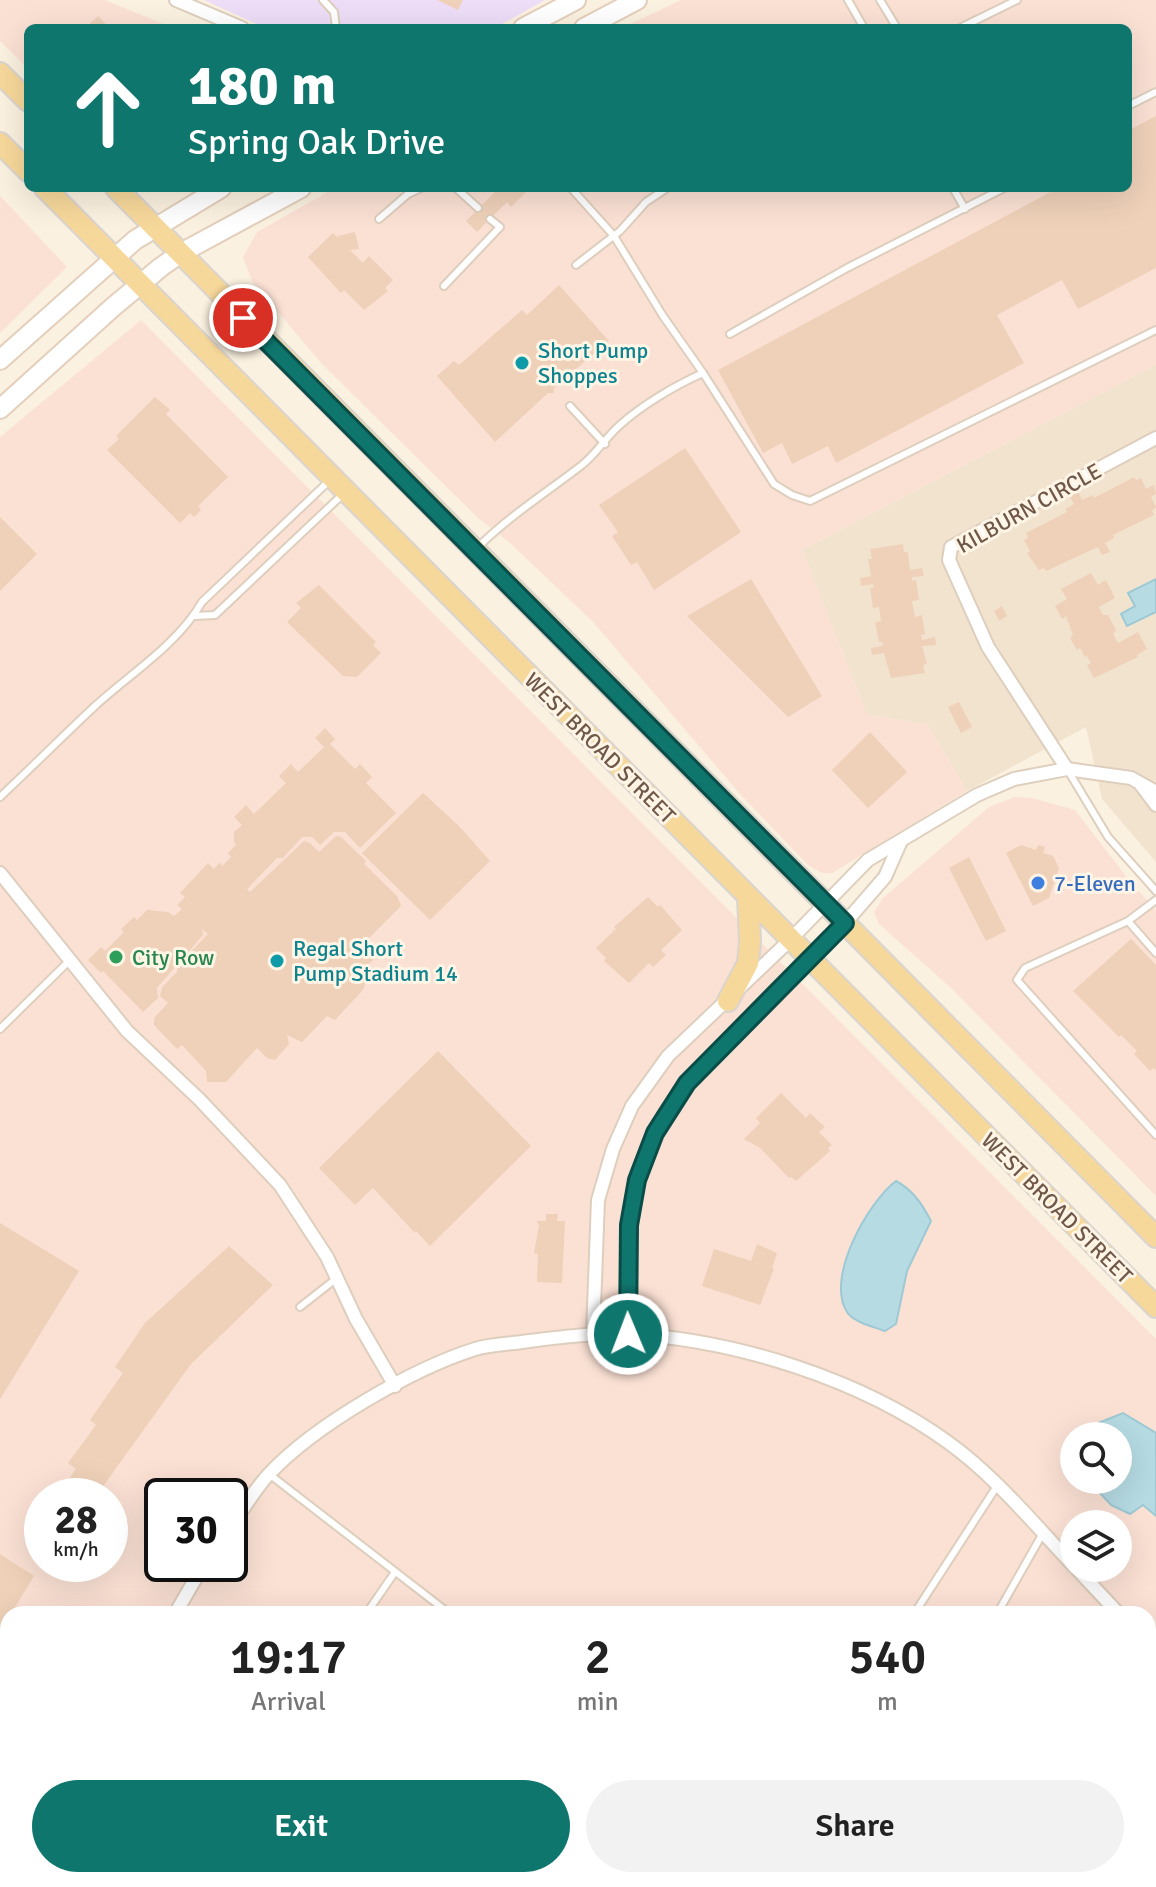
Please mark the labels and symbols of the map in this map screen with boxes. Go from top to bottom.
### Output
pin [209,284,277,352]
place label: Short Pump Shoppes [538,337,648,389]
marker: Short Pump Shoppes [513,354,531,372]
street label: KILBURN CIRCLE [952,457,1106,559]
street label: WEST BROAD STREET [519,667,681,829]
place label: 7-Eleven [1054,870,1136,897]
marker: 7-Eleven [1029,874,1047,892]
place label: Regal Short Pump Stadium 14 [293,935,458,987]
place label: City Row [132,944,214,971]
marker: City Row [107,948,125,966]
marker: Regal Short Pump Stadium 14 [268,952,286,970]
street label: WEST BROAD STREET [976,1127,1138,1289]
position arrow [586,1292,670,1376]
speed limit sign: 30 [144,1478,248,1582]

